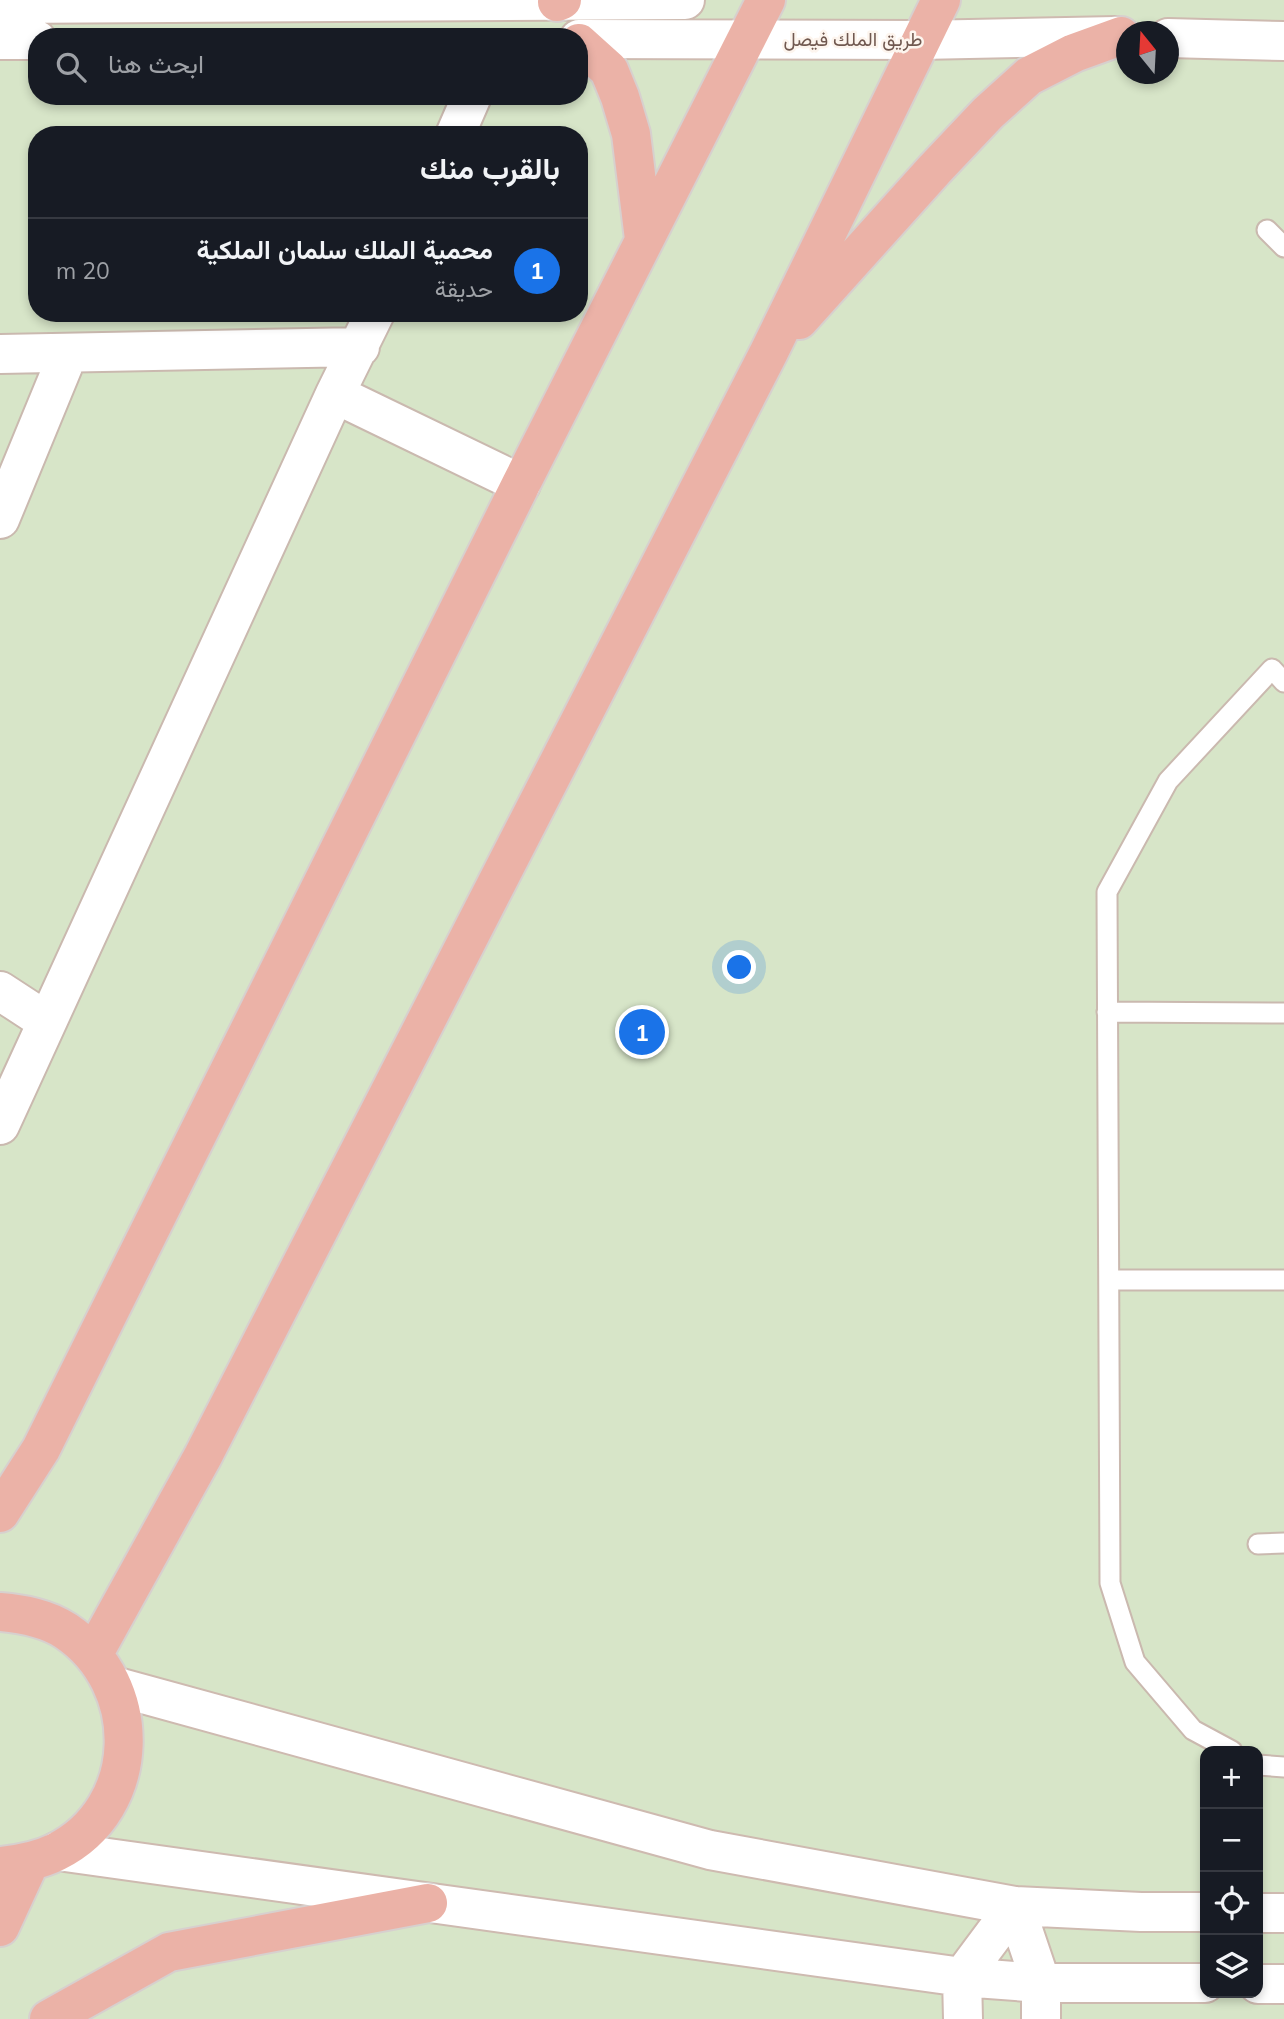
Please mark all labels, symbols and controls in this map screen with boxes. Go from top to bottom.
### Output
north arrow [1116,21,1179,84]
street label: طريق الملك فيصل [784,27,922,51]
search box [28,28,588,105]
text: ابحث هنا [108,47,204,80]
icon: search [52,48,90,86]
text: بالقرب منك [420,149,560,187]
text: محمية الملك سلمان الملكية [197,233,493,266]
text: 20 m [56,256,110,285]
text: 1 [530,256,544,285]
text: حديقة [435,274,493,303]
your location [722,950,756,984]
pin: 1 [619,1006,665,1058]
map controls [1200,1746,1263,1998]
button: + [1200,1746,1263,1809]
button: − [1200,1809,1263,1872]
button: locate [1200,1872,1263,1935]
button: layers [1200,1935,1263,1998]

